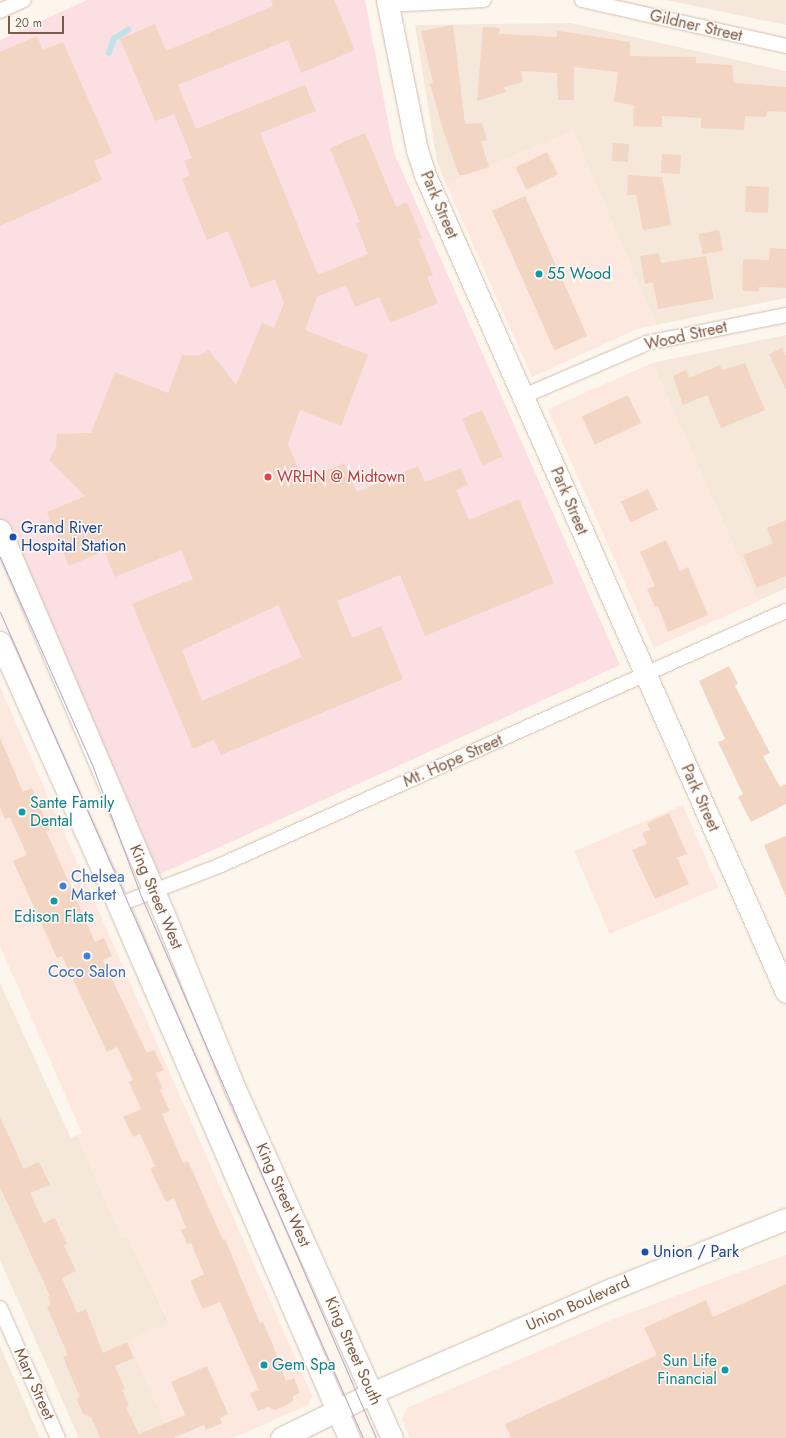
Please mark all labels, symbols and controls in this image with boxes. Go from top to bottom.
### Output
street label: Gildner Street [648,6,744,46]
scale bar [10,8,66,34]
text: 20 m [15,14,42,32]
street label: Park Street [416,168,462,242]
place label: 55 Wood [547,264,611,284]
marker: 55 Wood [534,269,544,279]
street label: Wood Street [643,317,729,355]
street label: Park Street [546,464,592,538]
place label: WRHN @ Midtown [277,467,405,487]
marker: WRHN @ Midtown [262,471,274,483]
place label: Grand River Hospital Station [21,518,126,556]
marker: Grand River Hospital Station [8,532,18,542]
street label: Mt. Hope Street [400,730,506,792]
street label: Park Street [677,761,723,835]
place label: Sante Family Dental [30,793,114,831]
marker: Sante Family Dental [17,807,27,817]
street label: King Street West [125,842,187,952]
place label: Chelsea Market [71,867,125,905]
marker: Chelsea Market [58,881,68,891]
marker: Edison Flats [49,896,59,906]
place label: Edison Flats [14,907,94,927]
marker: Coco Salon [82,951,92,961]
place label: Coco Salon [48,962,126,982]
street label: King Street West [252,1140,314,1250]
place label: Union / Park [653,1242,739,1262]
marker: Union / Park [640,1247,650,1257]
street label: Union Boulevard [523,1273,633,1335]
street label: King Street South [321,1294,385,1408]
street label: Mary Street [10,1345,58,1423]
place label: Sun Life Financial [657,1351,717,1389]
place label: Gem Spa [272,1355,336,1375]
marker: Gem Spa [259,1360,269,1370]
marker: Sun Life Financial [720,1365,730,1375]

